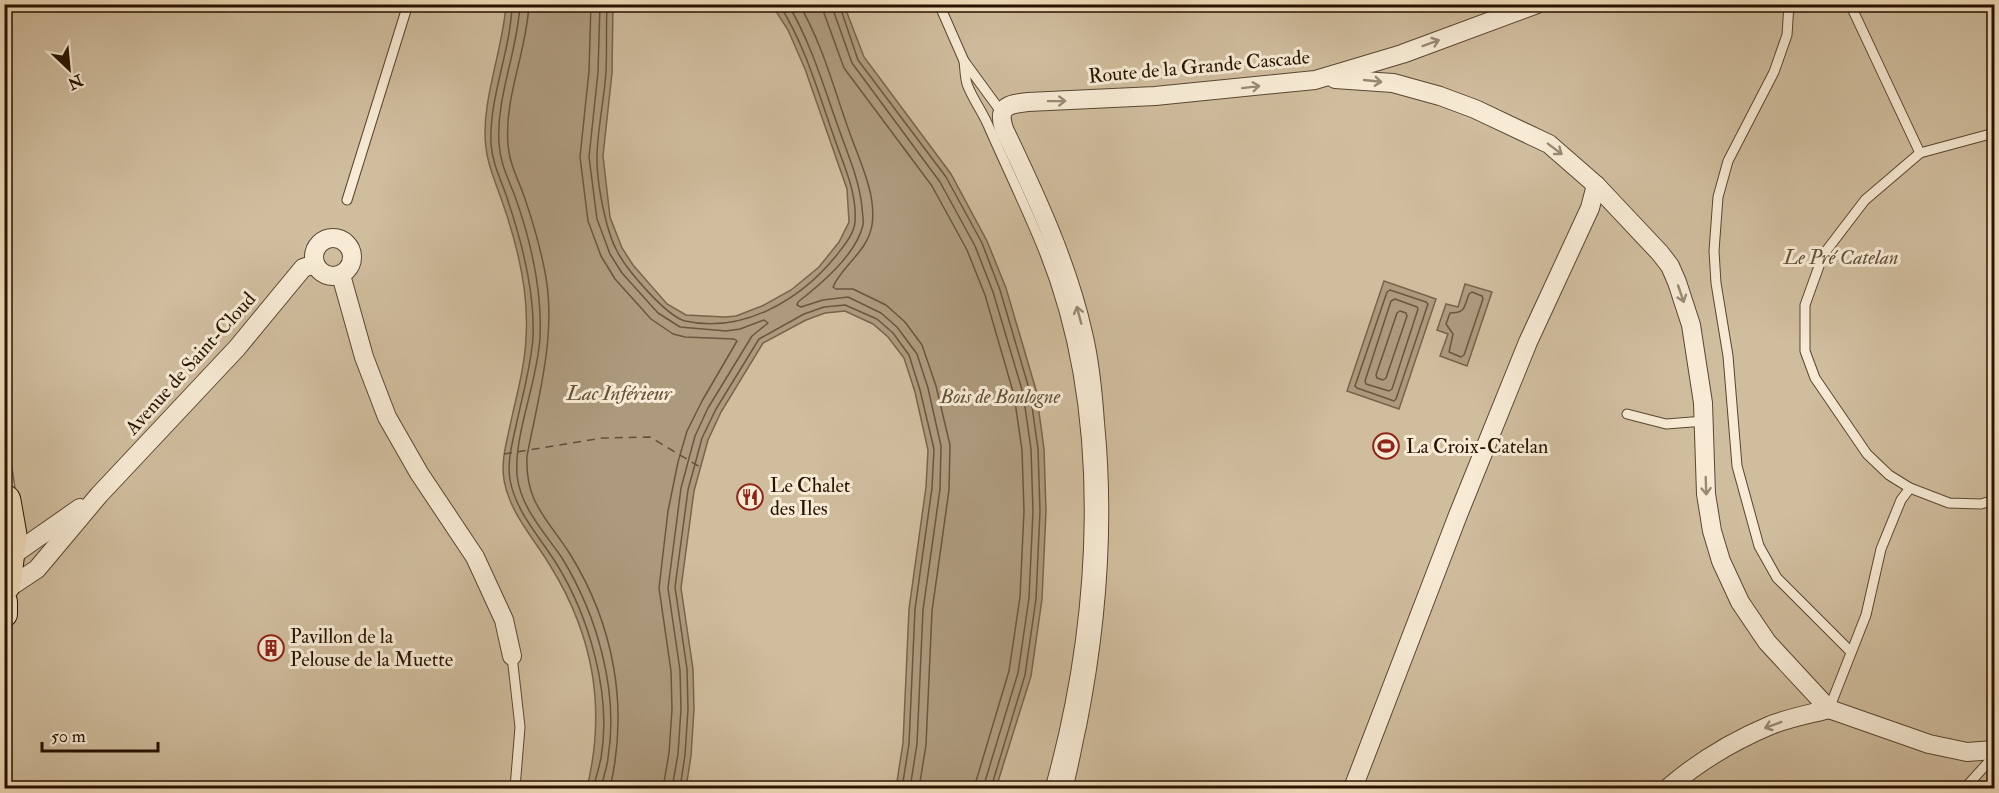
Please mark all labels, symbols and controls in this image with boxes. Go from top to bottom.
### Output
one-way arrow [1421,37,1440,48]
north arrow [39,39,99,99]
street label: Route de la Grande Cascade [1087,44,1311,89]
text: N [64,69,87,94]
one-way arrow [1363,76,1383,87]
one-way arrow [1241,81,1260,92]
one-way arrow [1046,95,1066,106]
one-way arrow [1546,142,1562,155]
park label: Le Pré Catelan [1783,245,1898,270]
one-way arrow [1676,284,1687,303]
street label: Avenue de Saint-Cloud [119,287,261,441]
one-way arrow [1072,306,1084,325]
water label: Lac Inférieur [565,380,673,407]
park label: Bois de Boulogne [939,384,1060,409]
sports icon: La Croix-Catelan [1371,431,1401,461]
place label: La Croix-Catelan [1406,434,1548,459]
place label: Le Chalet des Iles [770,473,851,521]
one-way arrow [1701,476,1712,496]
restaurant icon: Le Chalet des Iles [735,482,765,512]
place label: Pavillon de la Pelouse de la Muette [290,624,453,672]
building icon: Pavillon de la Pelouse de la Muette [256,633,286,663]
scale bar [42,715,158,753]
one-way arrow [1764,721,1783,732]
text: 50 m [51,725,86,748]

